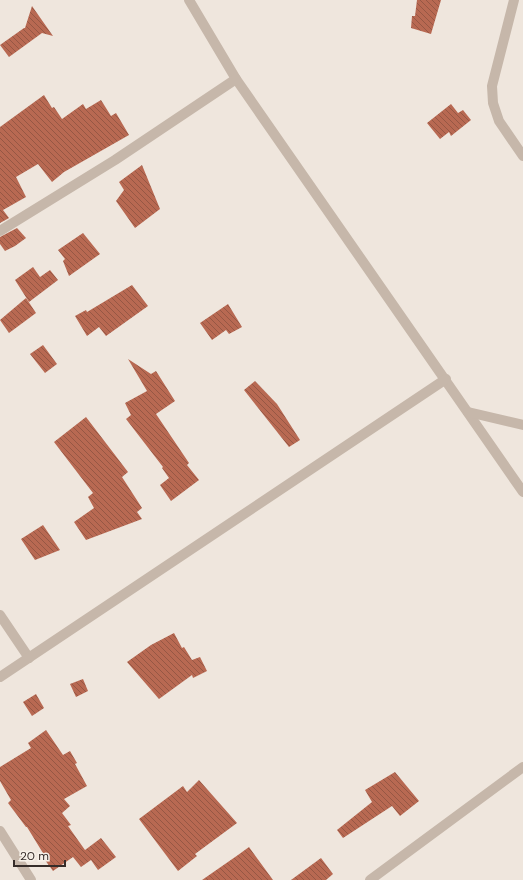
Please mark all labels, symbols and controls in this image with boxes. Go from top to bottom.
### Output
scale bar [14,842,65,868]
text: 20 m [20,848,49,864]

